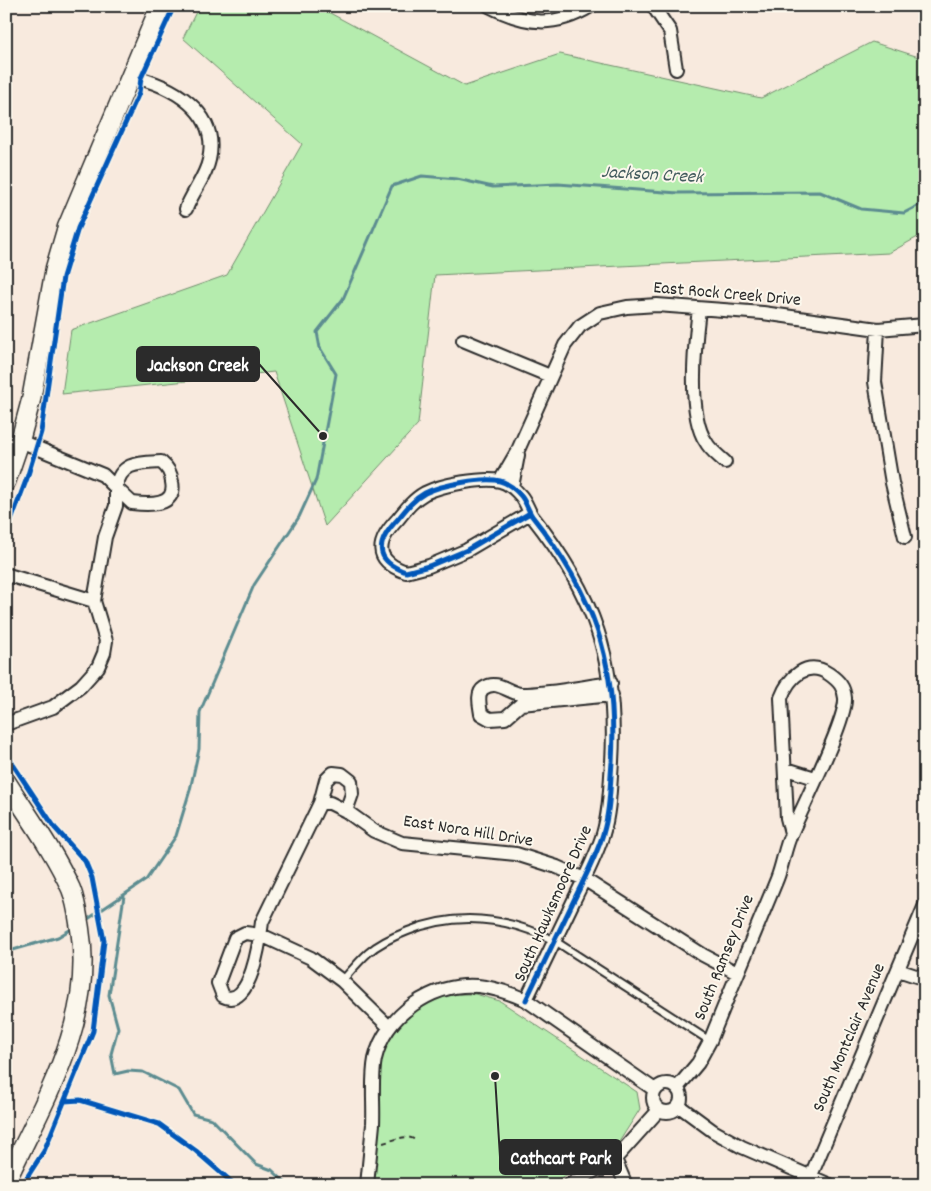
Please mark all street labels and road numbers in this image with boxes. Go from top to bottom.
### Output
street label: East Rock Creek Drive [652,276,802,314]
street label: East Nora Hill Drive [401,809,535,855]
street label: South Hawksmoore Drive [508,822,600,986]
street label: South Ramsey Drive [688,891,762,1025]
street label: South Montclair Avenue [807,960,893,1116]

